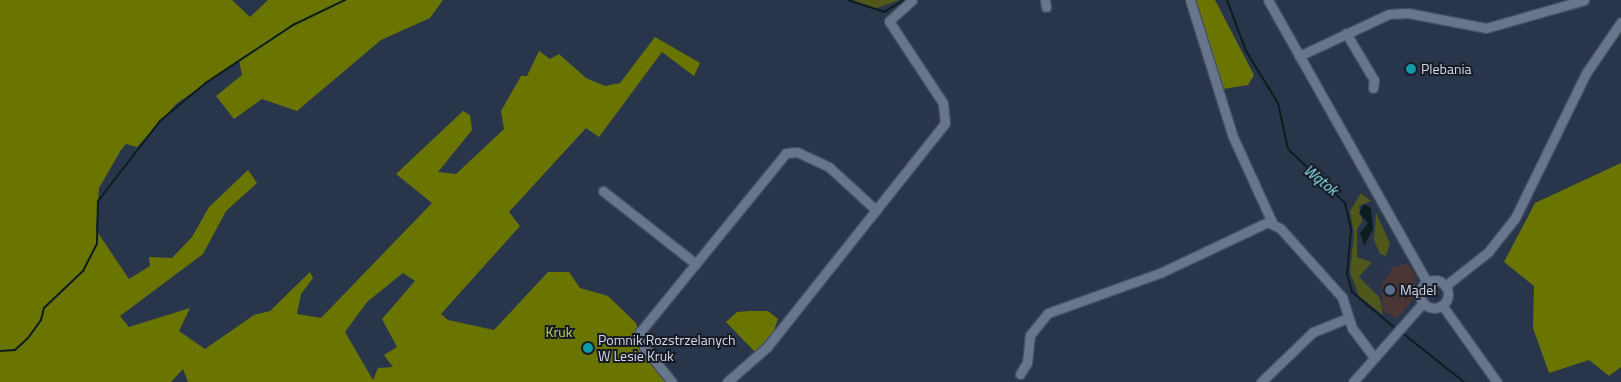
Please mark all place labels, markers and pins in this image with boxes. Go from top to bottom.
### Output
place label: Plebania [1421,61,1472,77]
marker: Plebania [1405,63,1417,75]
place label: Mądel [1400,282,1436,298]
marker: Mądel [1384,284,1396,296]
place label: Pomnik Rozstrzelanych W Lesie Kruk [598,332,736,364]
marker: Pomnik Rozstrzelanych W Lesie Kruk [582,342,594,354]

